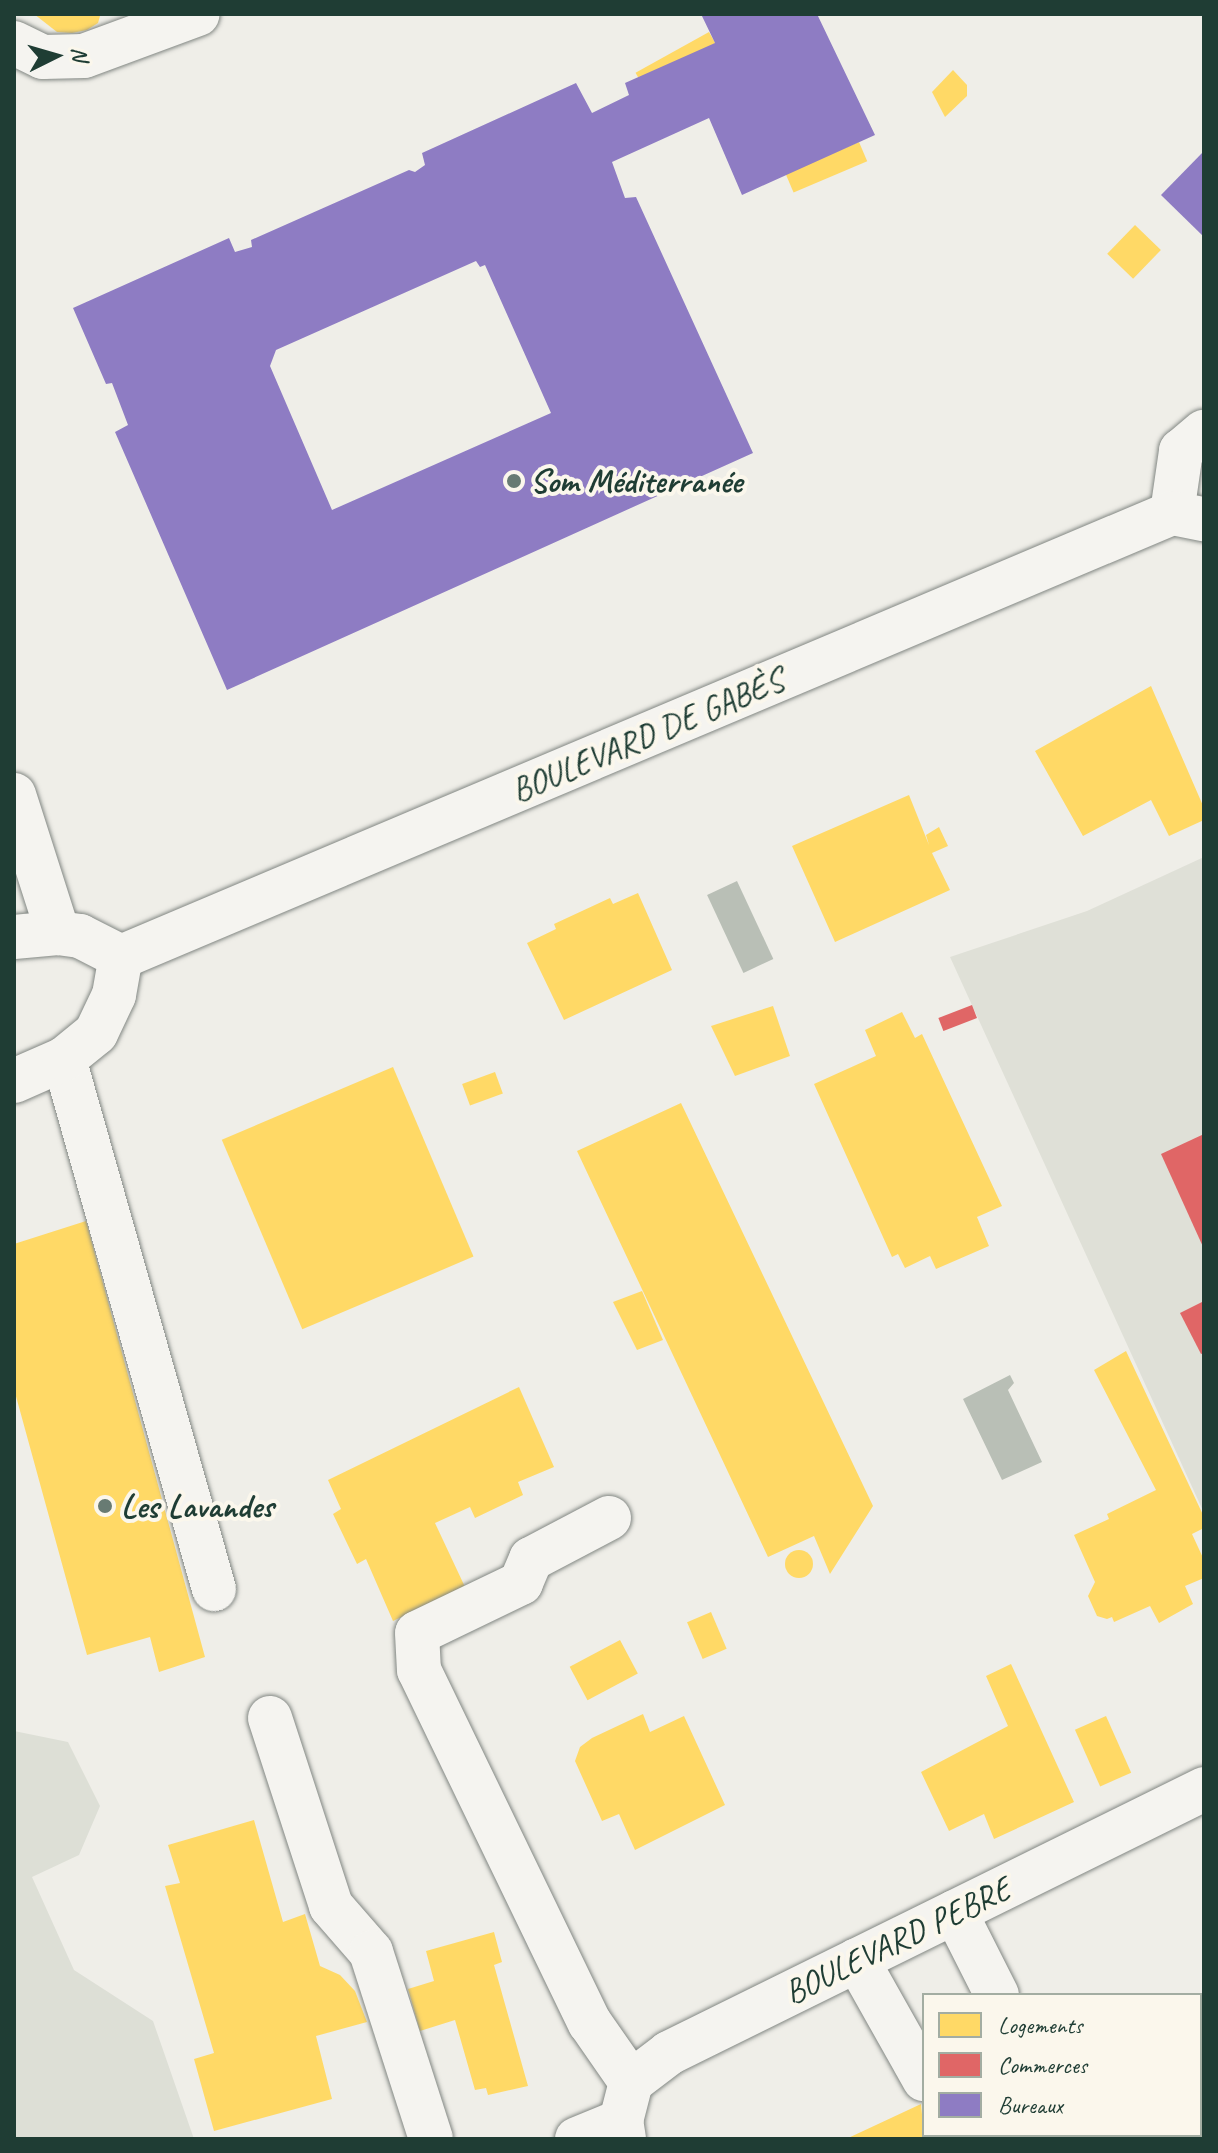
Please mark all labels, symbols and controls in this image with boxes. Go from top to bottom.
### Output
north arrow [16,16,96,96]
text: N [65,46,94,62]
place label: Som Méditerranée [530,461,742,501]
marker: Som Méditerranée [505,472,523,490]
street label: BOULEVARD DE GABÈS [505,659,789,811]
place label: Les Lavandes [121,1486,274,1526]
marker: Les Lavandes [96,1497,114,1515]
street label: BOULEVARD PEBRE [778,1868,1016,2012]
legend [922,1993,1202,2137]
text: Logements [998,2010,1082,2040]
text: Commerces [998,2050,1087,2080]
text: Bureaux [998,2090,1063,2120]

